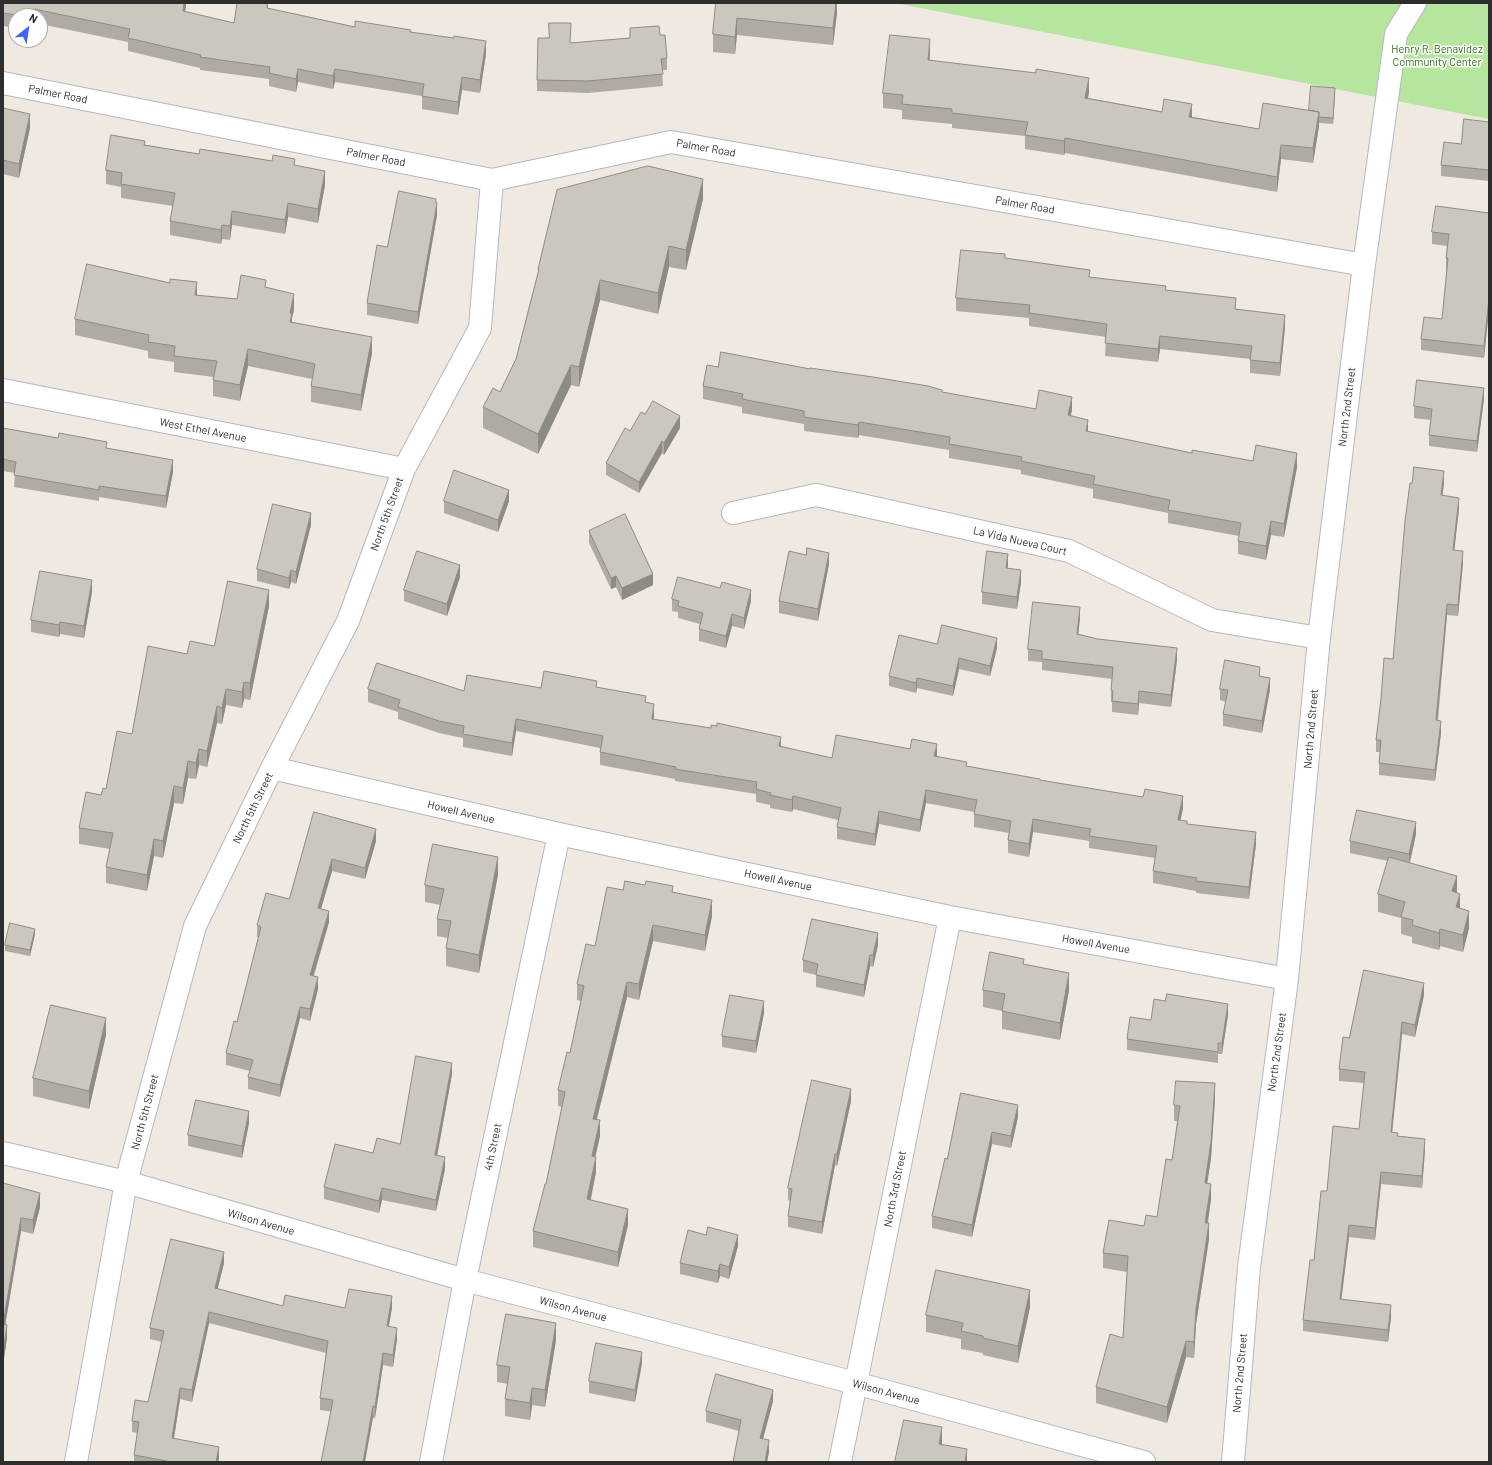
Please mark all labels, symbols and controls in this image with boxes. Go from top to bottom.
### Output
north arrow [8,8,48,48]
text: N [27,11,40,25]
park label: Henry R. Benavidez Community Center [1391,42,1483,68]
street label: Palmer Road [27,82,89,106]
street label: Palmer Road [675,136,737,160]
street label: Palmer Road [345,145,407,169]
street label: Palmer Road [994,193,1056,217]
street label: North 2nd Street [1336,367,1358,447]
street label: West Ethel Avenue [158,415,248,445]
street label: North 5th Street [368,475,406,553]
street label: La Vida Nueva Court [972,524,1068,558]
street label: North 2nd Street [1301,689,1321,769]
street label: North 5th Street [230,770,276,846]
street label: Howell Avenue [426,798,496,826]
street label: Howell Avenue [743,866,813,894]
street label: Howell Avenue [1061,932,1131,956]
street label: North 2nd Street [1265,1012,1289,1092]
street label: North 5th Street [129,1073,161,1151]
street label: 4th Street [482,1122,504,1172]
street label: North 3rd Street [881,1150,909,1228]
street label: Wilson Avenue [226,1206,296,1238]
street label: Wilson Avenue [538,1294,608,1324]
street label: North 2nd Street [1230,1333,1250,1413]
street label: Wilson Avenue [851,1377,921,1407]

